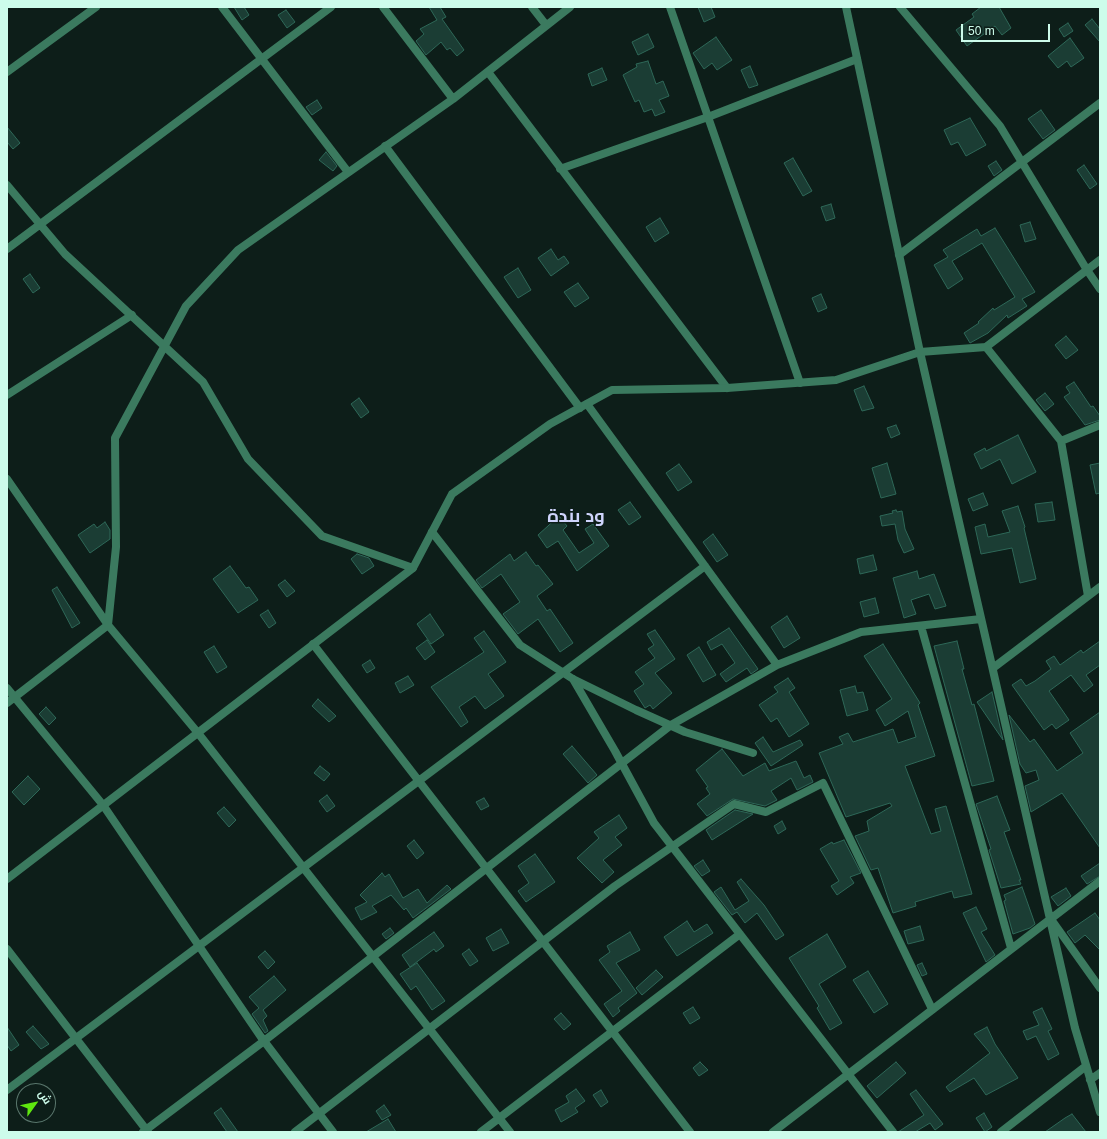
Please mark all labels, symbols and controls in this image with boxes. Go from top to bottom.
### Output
scale bar [963,16,1052,42]
text: 50 m [968,24,995,38]
district label: ود بندة [547,506,605,528]
north arrow [16,1083,56,1123]
text: ش [36,1088,54,1106]

